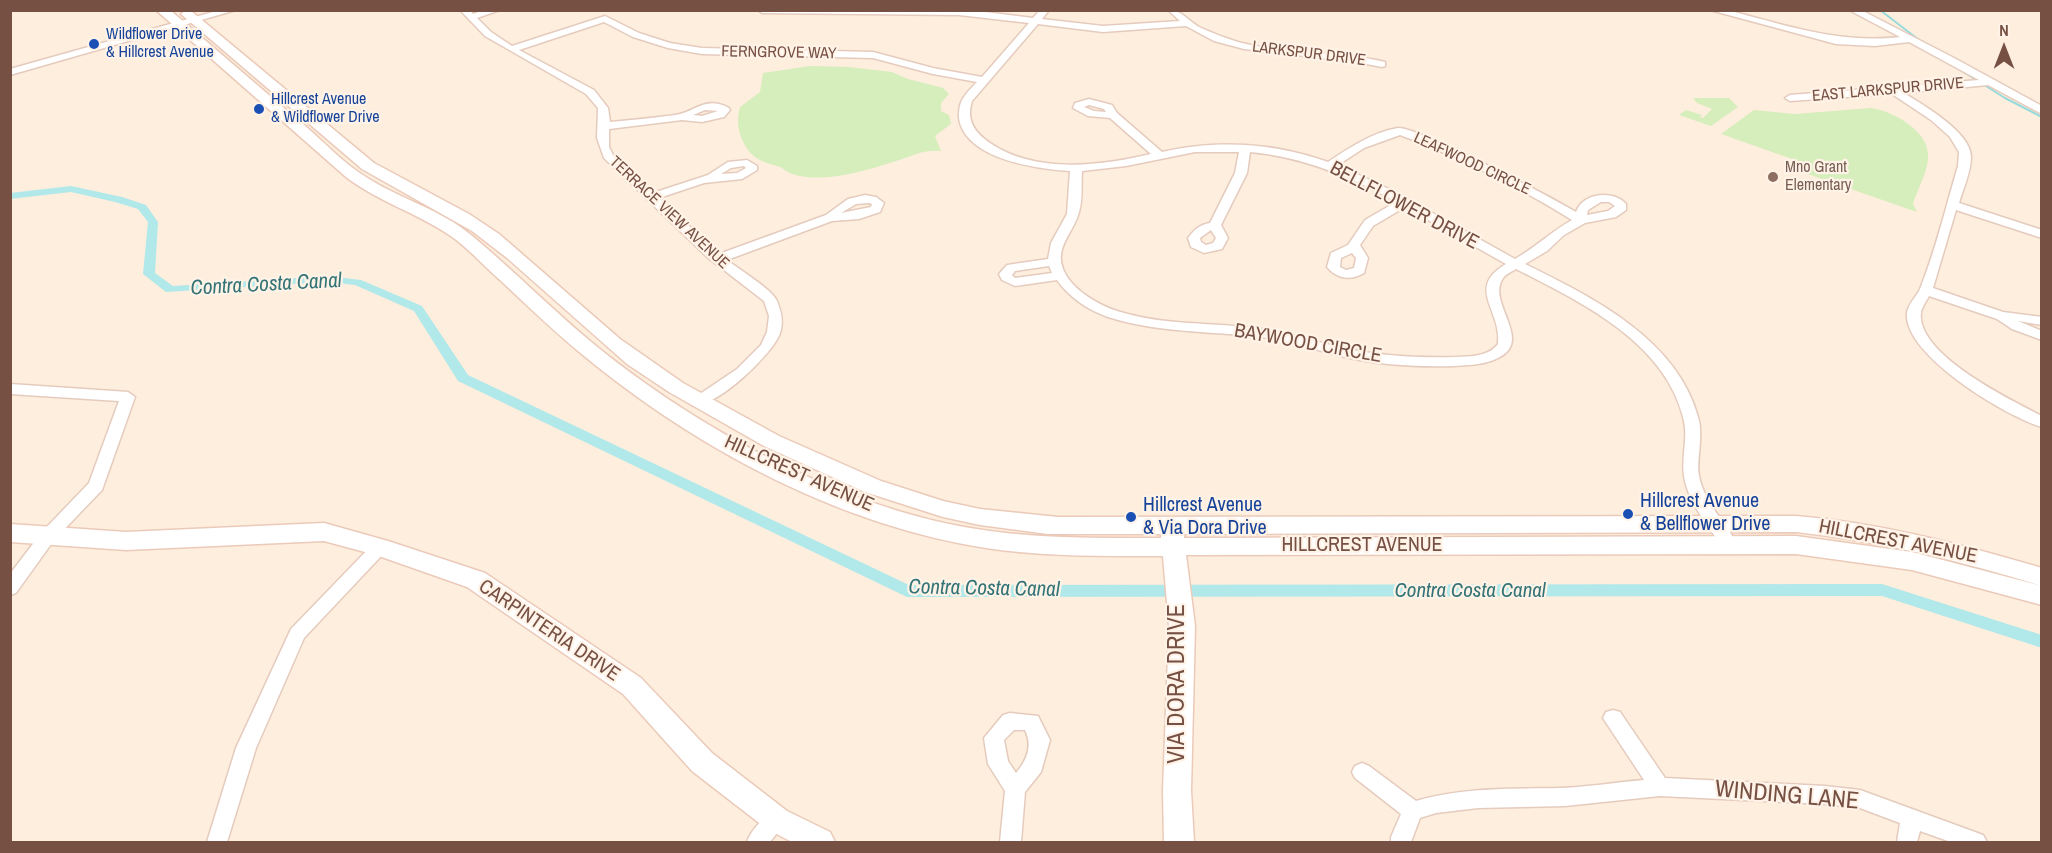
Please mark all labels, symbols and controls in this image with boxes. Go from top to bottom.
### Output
north arrow [1974,18,2034,78]
text: N [1999,19,2009,41]
place label: Wildflower Drive & Hillcrest Avenue [106,25,214,63]
marker: Wildflower Drive & Hillcrest Avenue [87,37,101,51]
street label: LARKSPUR DRIVE [1251,37,1367,71]
street label: FERNGROVE WAY [721,42,837,64]
street label: EAST LARKSPUR DRIVE [1811,74,1965,106]
place label: Hillcrest Avenue & Wildflower Drive [271,90,380,128]
marker: Hillcrest Avenue & Wildflower Drive [252,102,266,116]
street label: LEAFWOOD CIRCLE [1410,128,1534,200]
street label: TERRACE VIEW AVENUE [605,153,733,273]
street label: BELLFLOWER DRIVE [1326,157,1482,255]
place label: Mno Grant Elementary [1785,158,1851,196]
marker: Mno Grant Elementary [1766,170,1780,184]
water label: Contra Costa Canal [190,268,342,302]
street label: BAYWOOD CIRCLE [1232,319,1384,369]
street label: HILLCREST AVENUE [721,430,877,518]
place label: Hillcrest Avenue & Bellflower Drive [1640,490,1770,537]
place label: Hillcrest Avenue & Via Dora Drive [1143,494,1267,541]
marker: Hillcrest Avenue & Bellflower Drive [1621,507,1635,521]
marker: Hillcrest Avenue & Via Dora Drive [1124,510,1138,524]
street label: HILLCREST AVENUE [1817,515,1979,569]
street label: HILLCREST AVENUE [1281,534,1443,558]
street label: CARPINTERIA DRIVE [474,575,624,687]
water label: Contra Costa Canal [908,575,1060,603]
water label: Contra Costa Canal [1394,578,1546,604]
street label: VIA DORA DRIVE [1164,604,1192,764]
street label: WINDING LANE [1714,775,1860,817]

